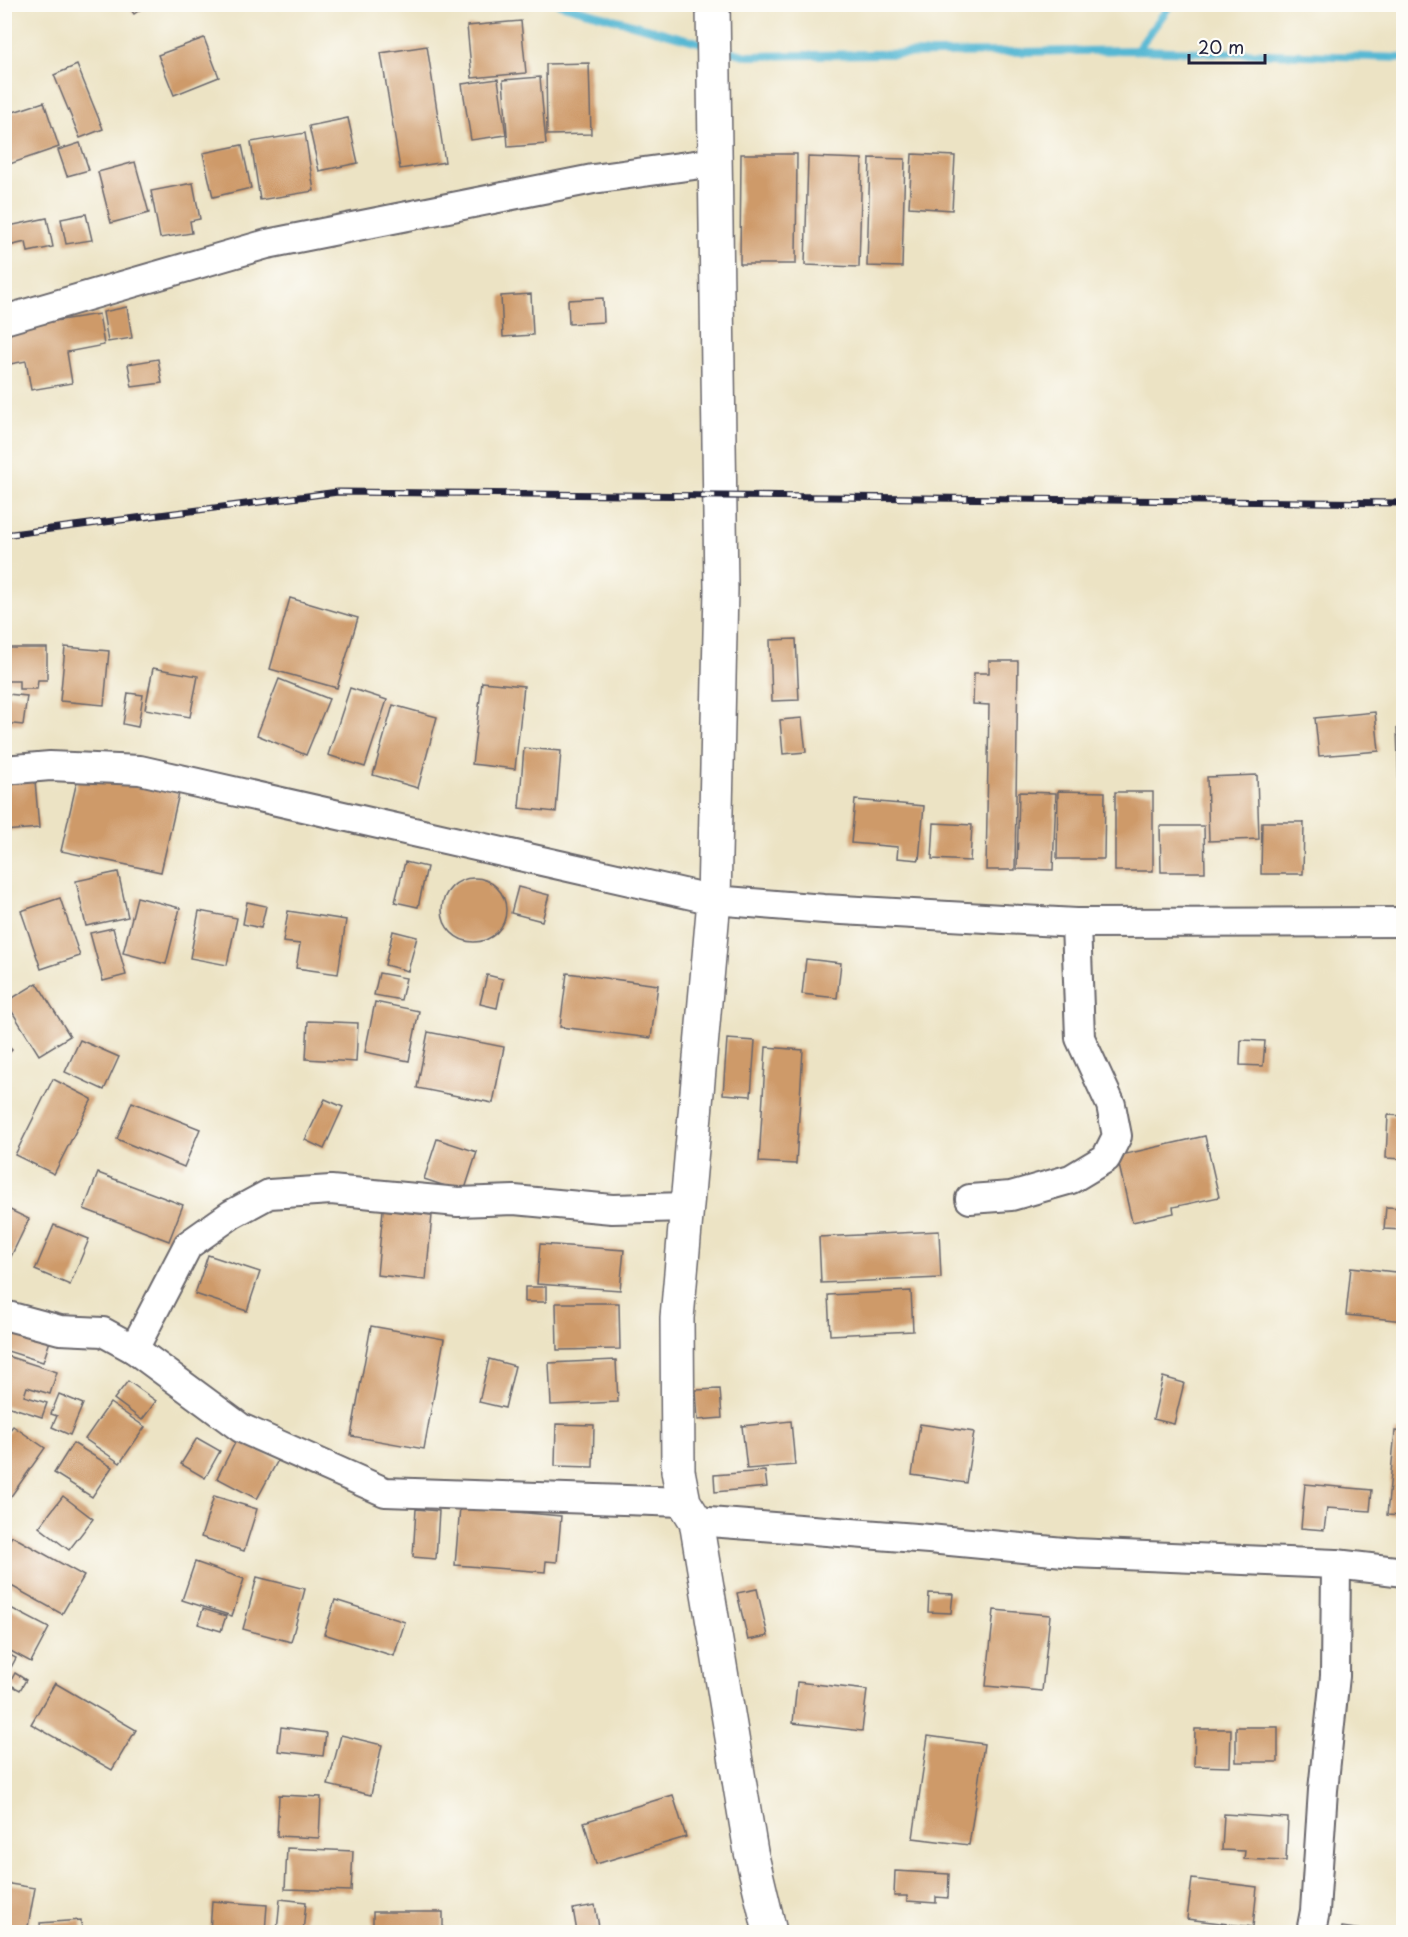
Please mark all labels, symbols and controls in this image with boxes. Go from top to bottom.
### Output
scale bar [1189,27,1266,65]
text: 20 m [1198,33,1244,60]

